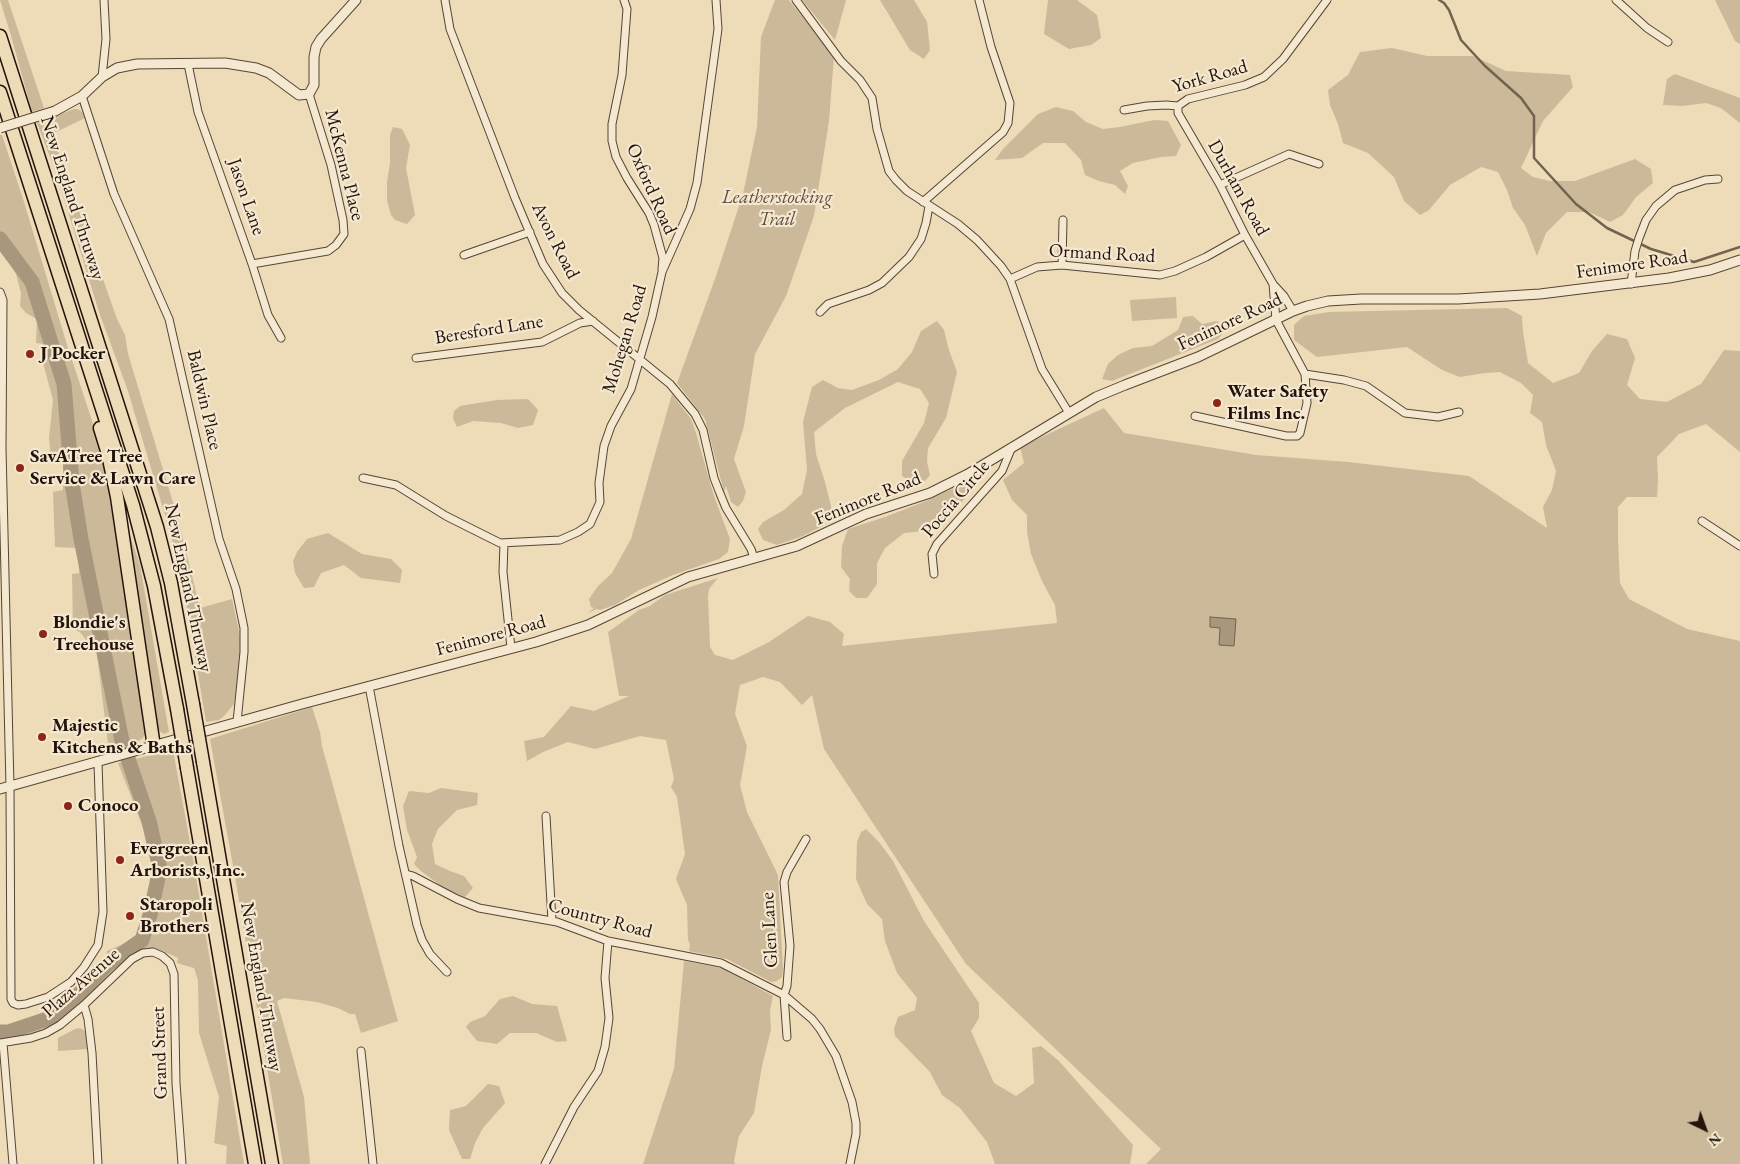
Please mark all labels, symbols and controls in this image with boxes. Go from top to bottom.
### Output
street label: York Road [1170,55,1250,99]
street label: McKenna Place [319,107,369,223]
street label: New England Thruway [35,113,109,283]
street label: Durham Road [1202,136,1274,240]
street label: Oxford Road [621,140,681,238]
street label: Jason Lane [222,156,270,238]
park label: Leatherstocking Trail [722,187,832,231]
street label: Avon Road [526,199,584,283]
street label: Ormand Road [1048,240,1156,268]
street label: Fenimore Road [1575,246,1689,284]
street label: Mohegan Road [598,282,652,396]
street label: Fenimore Road [1174,288,1286,356]
street label: Beresford Lane [433,310,545,350]
place label: J Pocker [40,343,105,365]
marker: J Pocker [24,348,36,360]
street label: Baldwin Place [181,348,227,452]
place label: Water Safety Films Inc. [1227,381,1328,425]
marker: Water Safety Films Inc. [1211,397,1223,409]
place label: SavATree Tree Service & Lawn Care [30,446,196,490]
street label: Poccia Circle [917,456,995,542]
marker: SavATree Tree Service & Lawn Care [14,462,26,474]
street label: Fenimore Road [811,467,925,531]
street label: New England Thruway [159,502,217,674]
street label: Fenimore Road [434,610,548,662]
place label: Blondie's Treehouse [53,612,134,656]
marker: Blondie's Treehouse [37,628,49,640]
place label: Majestic Kitchens & Baths [52,715,192,759]
marker: Majestic Kitchens & Baths [36,731,48,743]
place label: Conoco [78,795,139,817]
marker: Conoco [62,800,74,812]
place label: Evergreen Arborists, Inc. [130,838,245,882]
marker: Evergreen Arborists, Inc. [114,854,126,866]
street label: Glen Lane [757,892,783,968]
place label: Staropoli Brothers [140,894,213,938]
street label: Country Road [545,894,655,944]
street label: New England Thruway [235,901,287,1073]
marker: Staropoli Brothers [124,910,136,922]
street label: Plaza Avenue [38,943,124,1023]
street label: Grand Street [147,1006,173,1100]
north arrow [1680,1104,1730,1154]
text: N [1705,1130,1725,1151]

